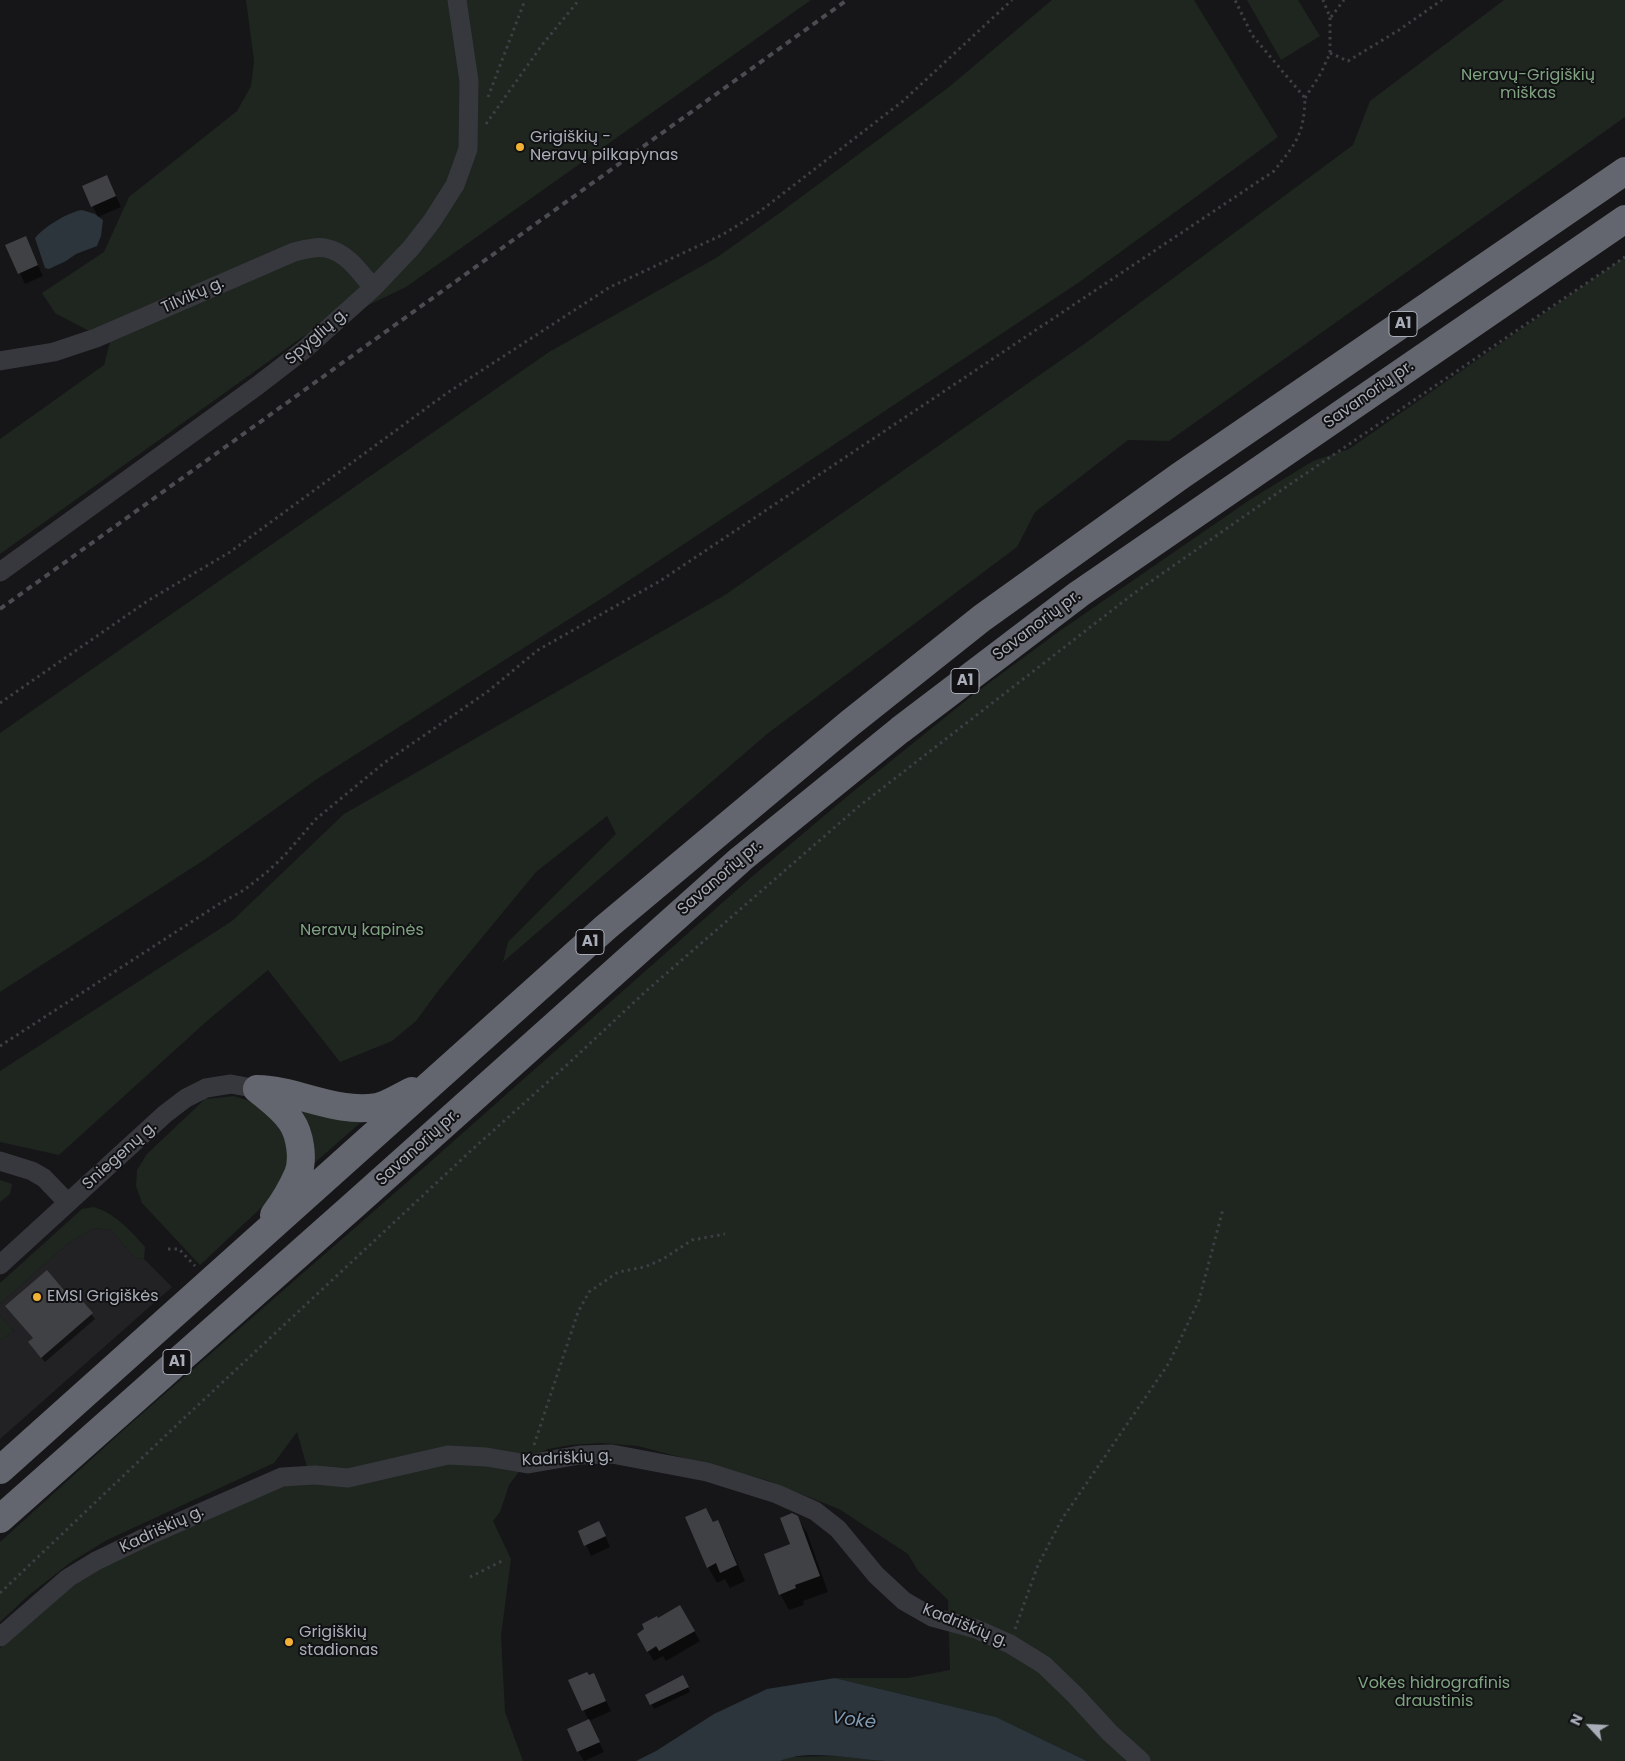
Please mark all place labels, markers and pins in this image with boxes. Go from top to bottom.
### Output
place label: Grigiškių - Neravų pilkapynas [530,128,678,166]
marker: Grigiškių - Neravų pilkapynas [514,141,526,153]
place label: EMSI Grigiškės [47,1287,159,1307]
marker: EMSI Grigiškės [31,1291,43,1303]
place label: Grigiškių stadionas [299,1623,378,1661]
marker: Grigiškių stadionas [283,1636,295,1648]

